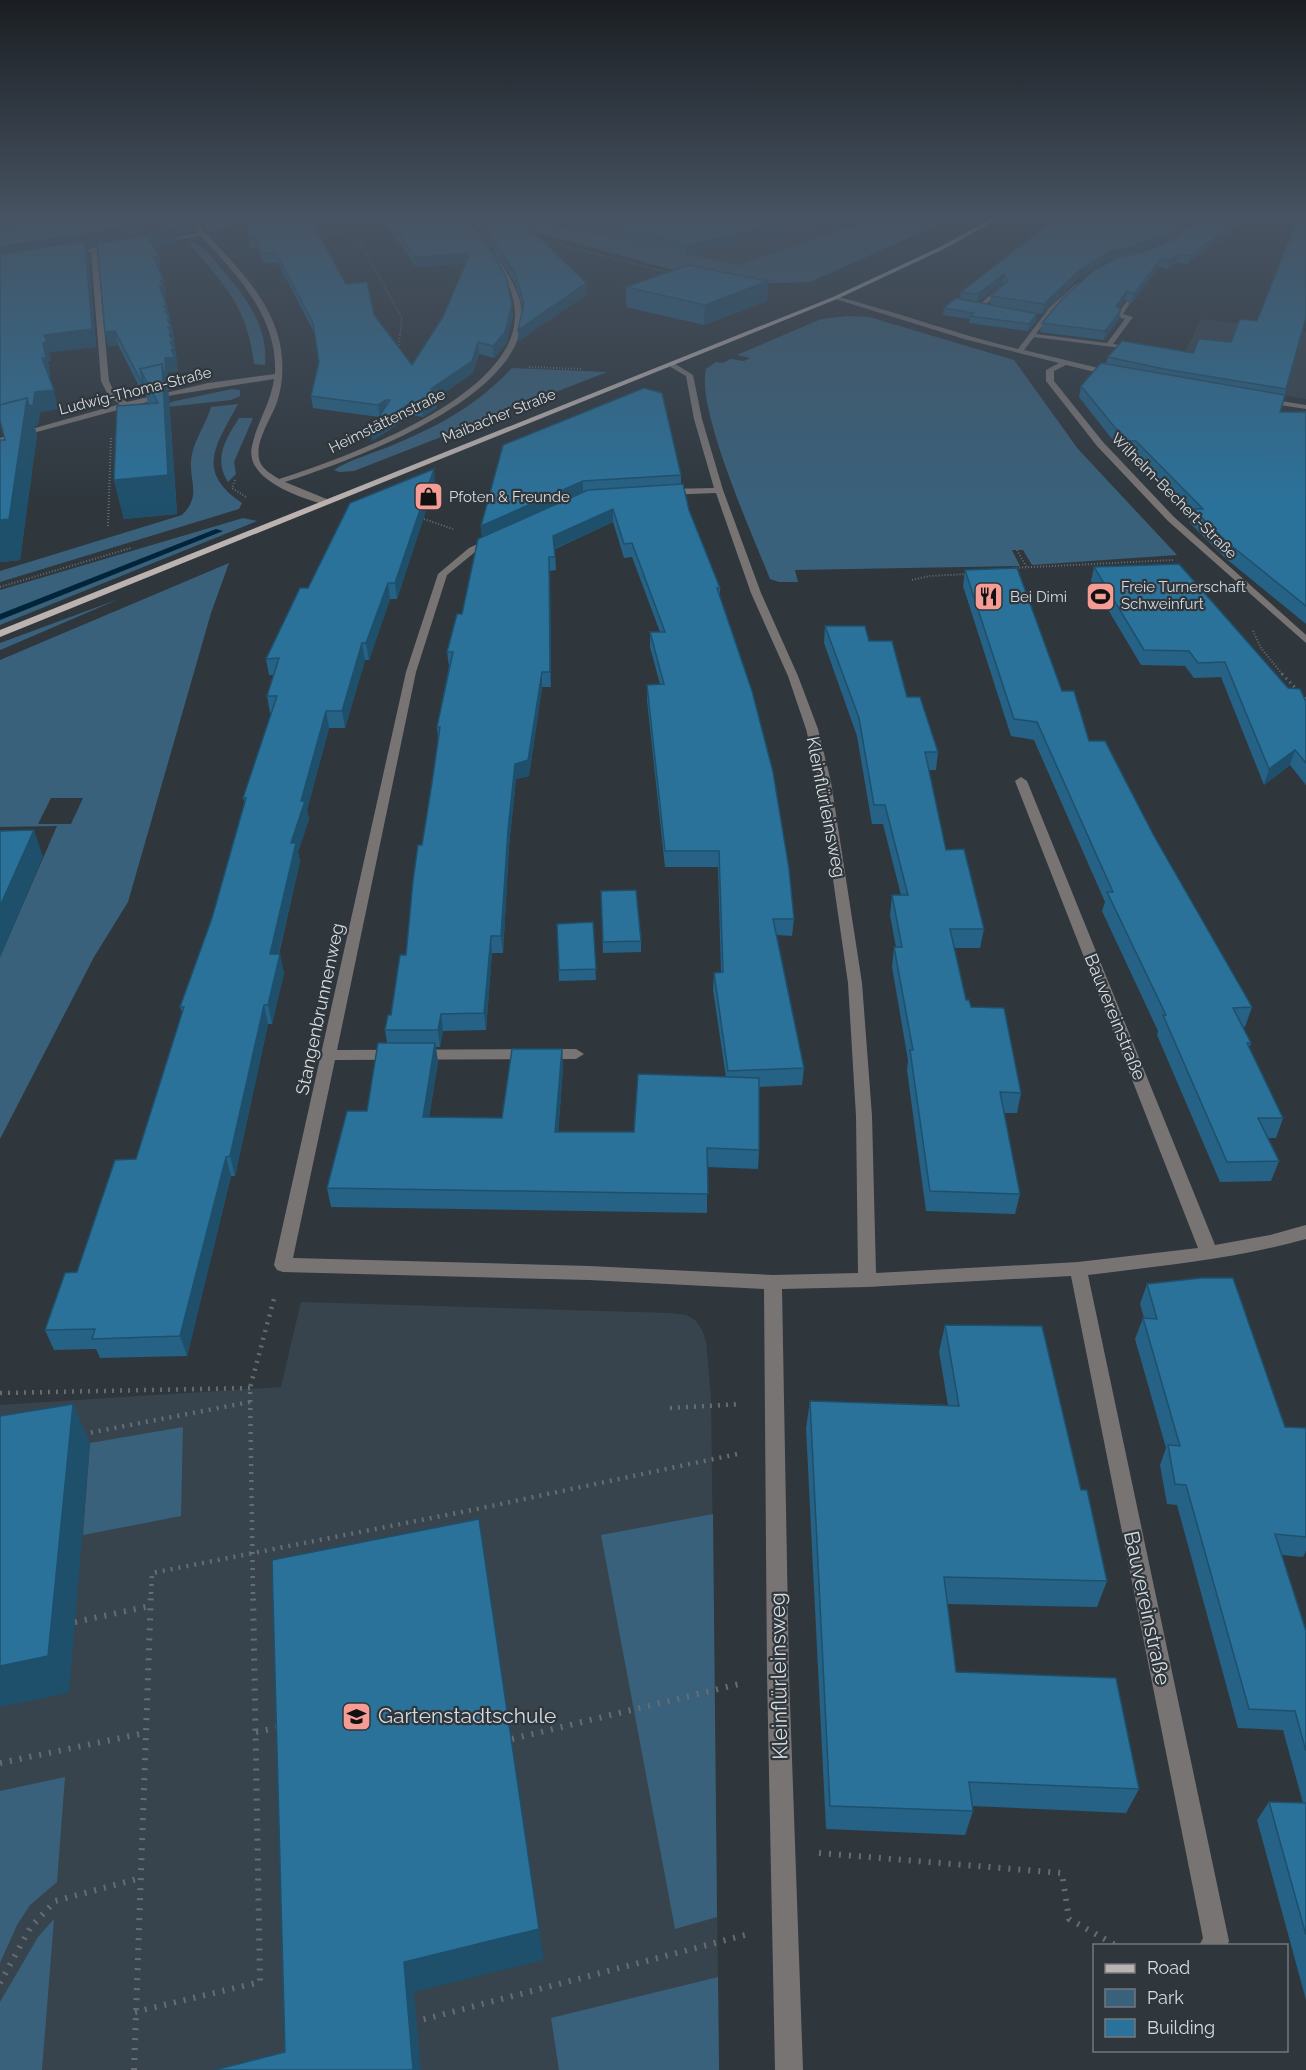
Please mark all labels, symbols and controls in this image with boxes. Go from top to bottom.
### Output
street label: Ludwig-Thoma-Straße [57,363,213,419]
street label: Heimstättenstraße [326,385,448,457]
street label: Maibacher Straße [440,385,559,447]
street label: Wilhelm-Bechert-Straße [1107,429,1241,563]
shop icon: Pfoten & Freunde [412,481,444,513]
place label: Pfoten & Freunde [449,488,570,506]
place label: Freie Turnerschaft Schweinfurt [1121,578,1246,613]
sports icon: Freie Turnerschaft Schweinfurt [1084,580,1116,612]
restaurant icon: Bei Dimi [973,581,1005,613]
place label: Bei Dimi [1010,588,1067,606]
street label: Kleinflürleinsweg [803,735,850,879]
street label: Stangenbrunnenweg [291,921,348,1097]
street label: Bauvereinstraße [1081,950,1151,1084]
street label: Bauvereinstraße [1119,1528,1176,1687]
street label: Kleinflürleinsweg [765,1592,792,1760]
school or university icon: Gartenstadtschule [341,1700,373,1732]
place label: Gartenstadtschule [378,1703,556,1728]
legend [1093,1944,1288,2052]
text: Road [1147,1957,1190,1978]
text: Park [1147,1987,1184,2008]
text: Building [1147,2017,1215,2038]

